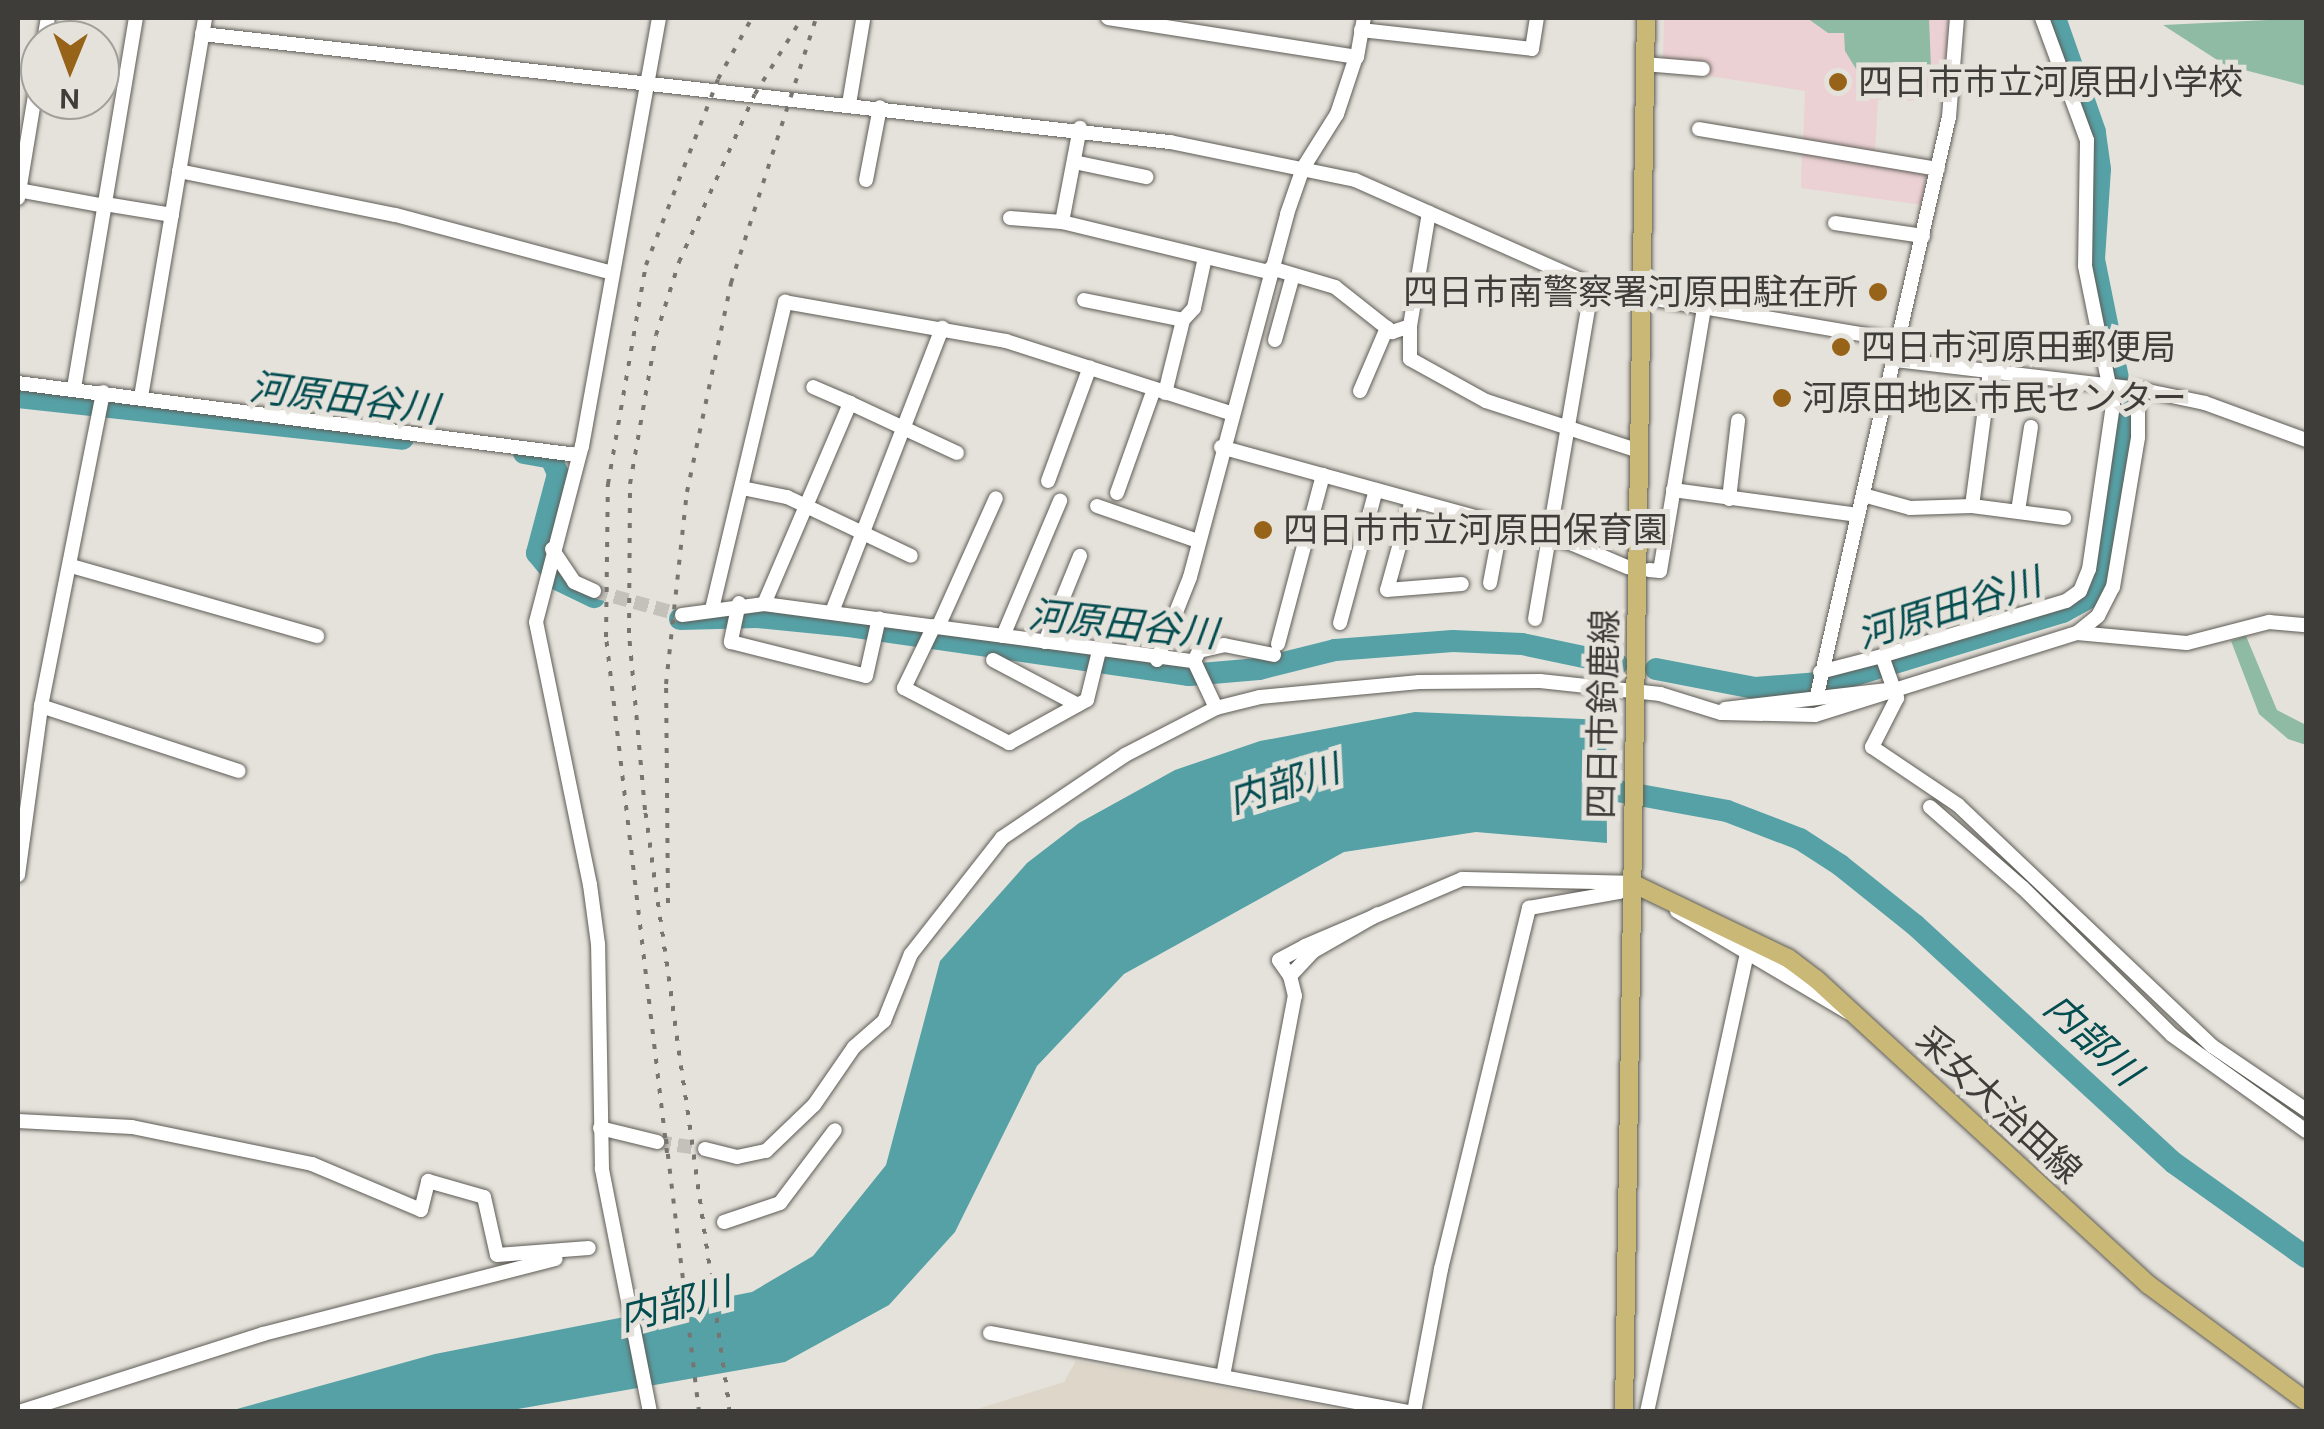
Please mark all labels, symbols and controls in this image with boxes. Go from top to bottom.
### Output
north arrow [20,20,120,120]
place label: 四日市市立河原田小学校 [1858,61,2243,103]
marker: 四日市市立河原田小学校 [1827,71,1849,93]
text: N [59,80,80,117]
place label: 四日市南警察署河原田駐在所 [1403,271,1858,313]
marker: 四日市南警察署河原田駐在所 [1867,281,1889,303]
place label: 四日市河原田郵便局 [1861,326,2176,368]
marker: 四日市河原田郵便局 [1830,336,1852,358]
water label: 河原田谷川 [247,365,441,433]
place label: 河原田地区市民センター [1802,377,2187,419]
marker: 河原田地区市民センター [1771,387,1793,409]
place label: 四日市市立河原田保育園 [1283,509,1668,551]
marker: 四日市市立河原田保育園 [1252,519,1274,541]
water label: 河原田谷川 [1851,559,2047,659]
water label: 河原田谷川 [1026,592,1220,658]
street label: 四日市鈴鹿線 [1580,609,1626,819]
water label: 内部川 [1223,747,1345,823]
water label: 内部川 [2035,984,2149,1096]
street label: 采女大治田線 [1908,1018,2090,1192]
water label: 内部川 [614,1269,736,1341]

